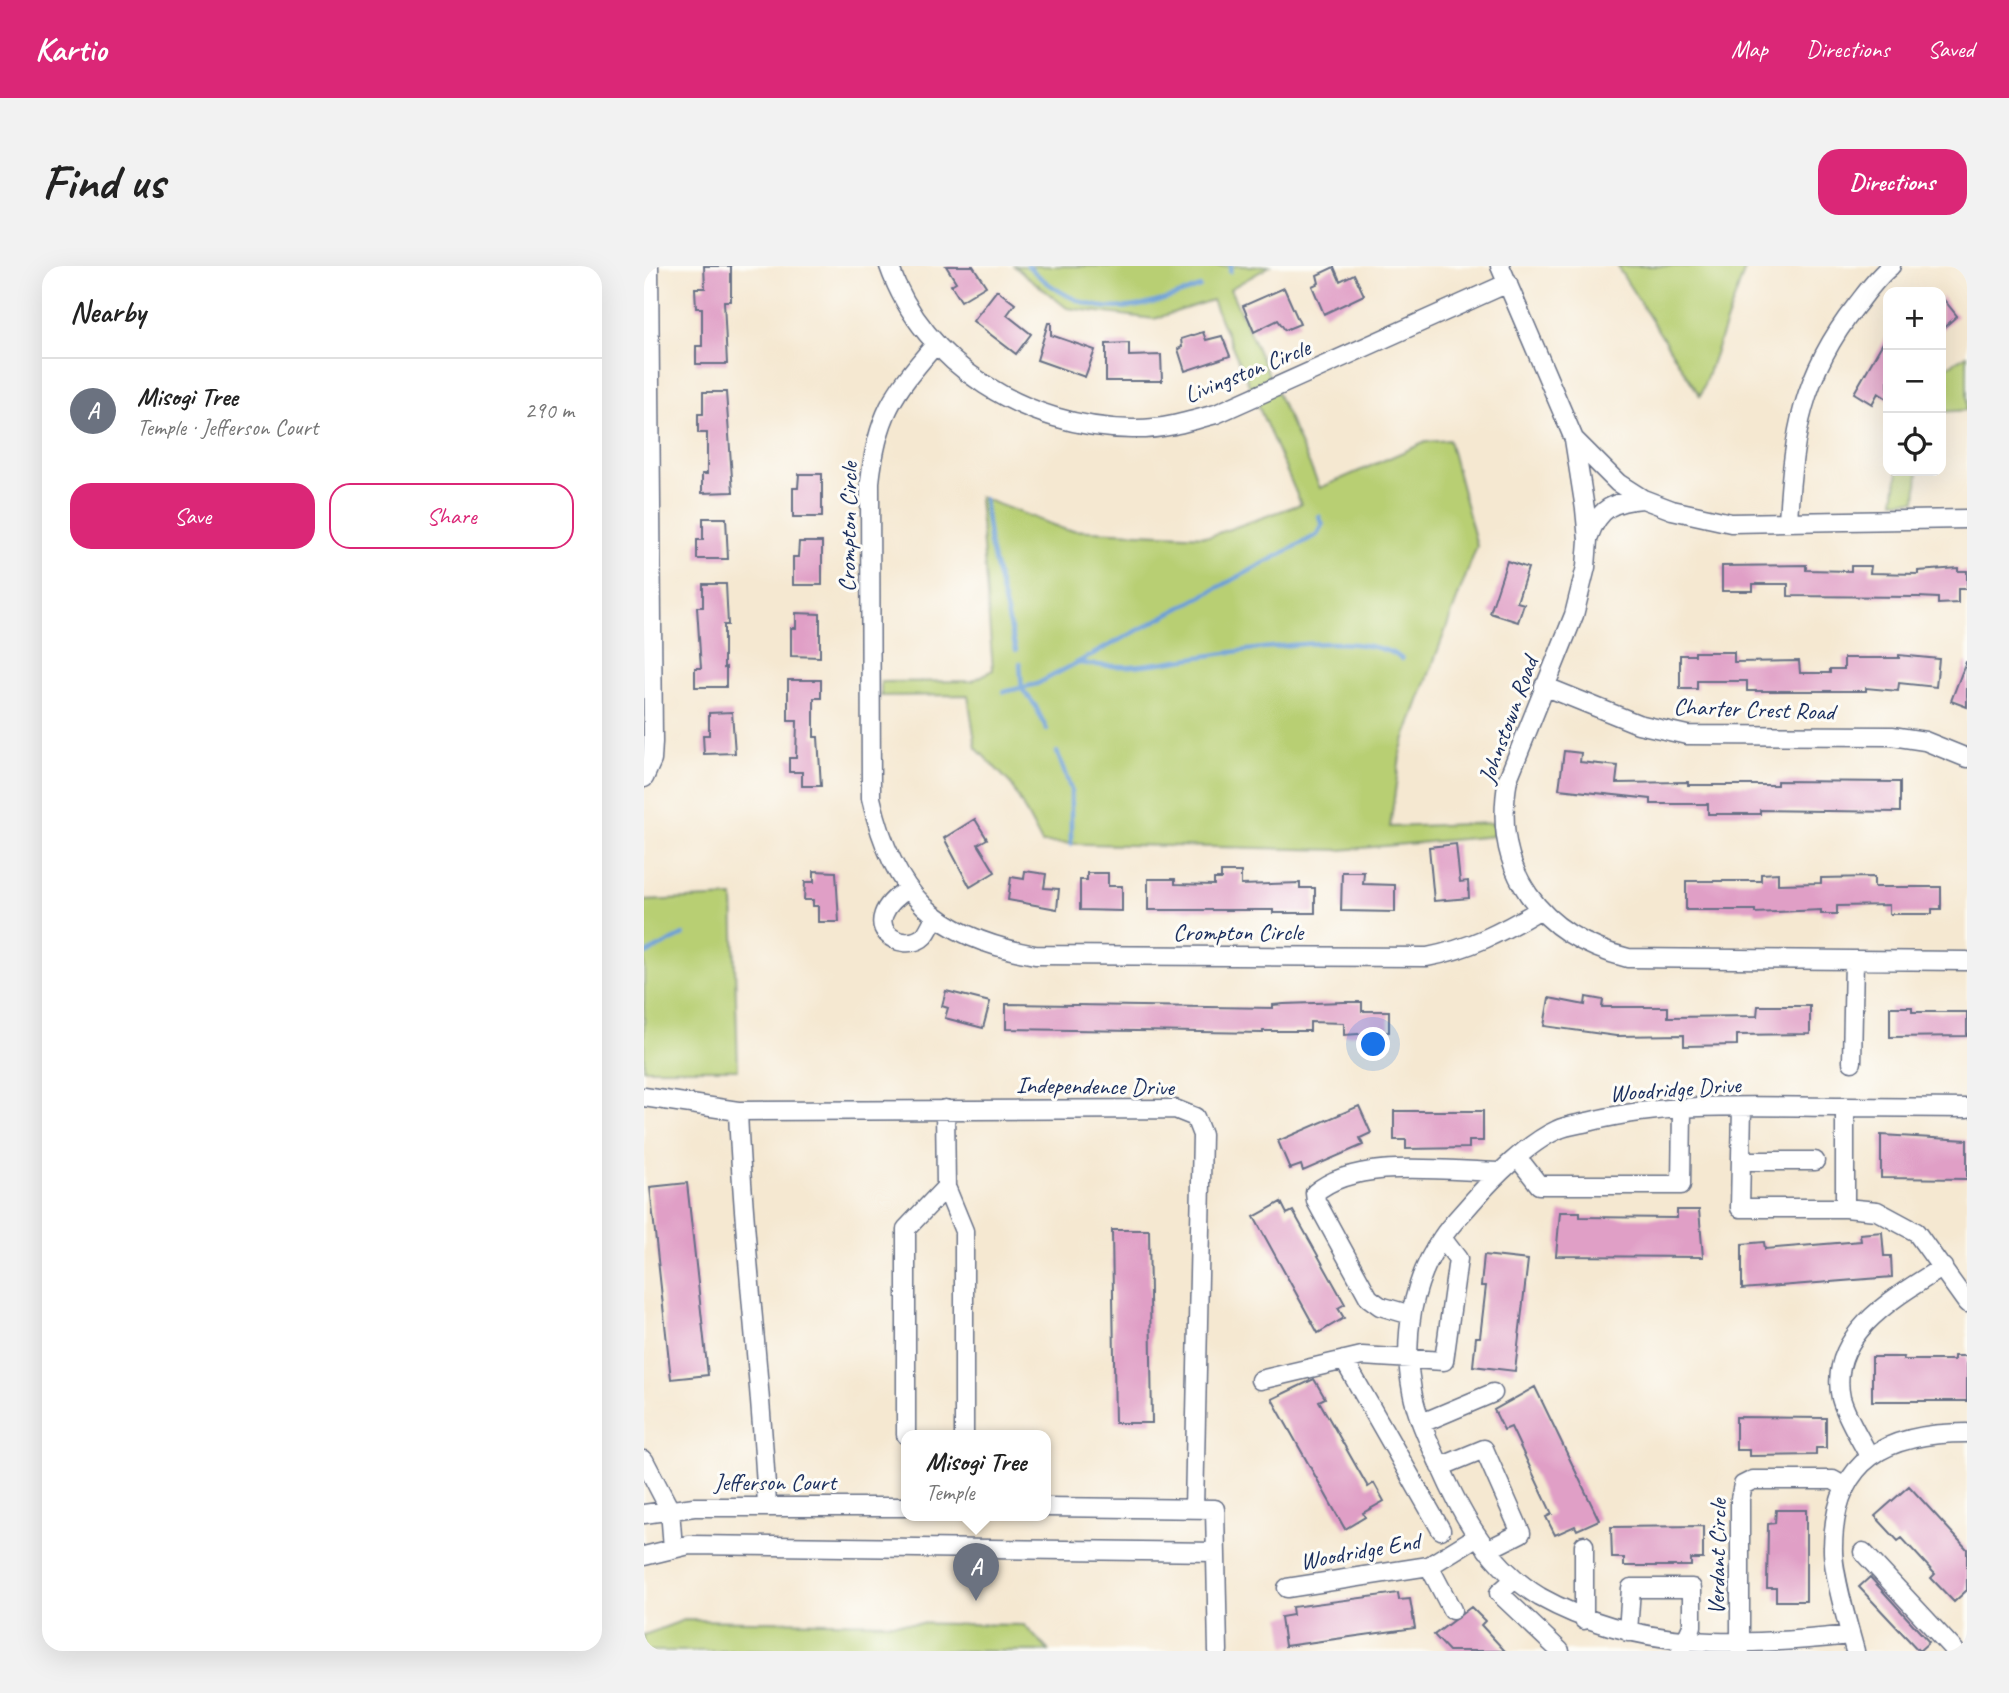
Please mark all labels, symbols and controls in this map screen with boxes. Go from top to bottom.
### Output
text: Kartio [35,28,106,70]
text: Map [1731,34,1768,64]
text: Directions [1806,34,1889,64]
text: Saved [1927,34,1974,64]
button: Directions [1818,149,1967,215]
text: Find us [42,151,164,213]
map controls [1883,287,1946,476]
button: + [1883,287,1946,350]
text: Nearby [70,293,146,331]
street label: Livingston Circle [1180,331,1316,410]
button: − [1883,350,1946,413]
text: Misogi Tree [137,380,238,413]
text: A [87,396,99,425]
text: 290 m [525,396,574,425]
text: Temple · Jefferson Court [137,413,318,442]
button: locate [1883,413,1946,476]
street label: Crompton Circle [832,460,864,592]
button: Save [70,483,315,549]
button: Share [329,483,574,549]
street label: Johnstown Road [1471,649,1546,788]
street label: Charter Crest Road [1673,691,1839,727]
street label: Crompton Circle [1173,917,1305,947]
your location [1356,1027,1390,1061]
street label: Woodridge Drive [1609,1069,1744,1109]
street label: Independence Drive [1016,1070,1176,1102]
popup [901,1430,1051,1521]
text: Misogi Tree [925,1445,1027,1478]
street label: Jefferson Court [713,1467,838,1497]
text: Temple [925,1478,974,1507]
street label: Verdant Circle [1701,1496,1733,1615]
street label: Woodridge End [1298,1525,1426,1576]
pin: A [953,1543,999,1601]

